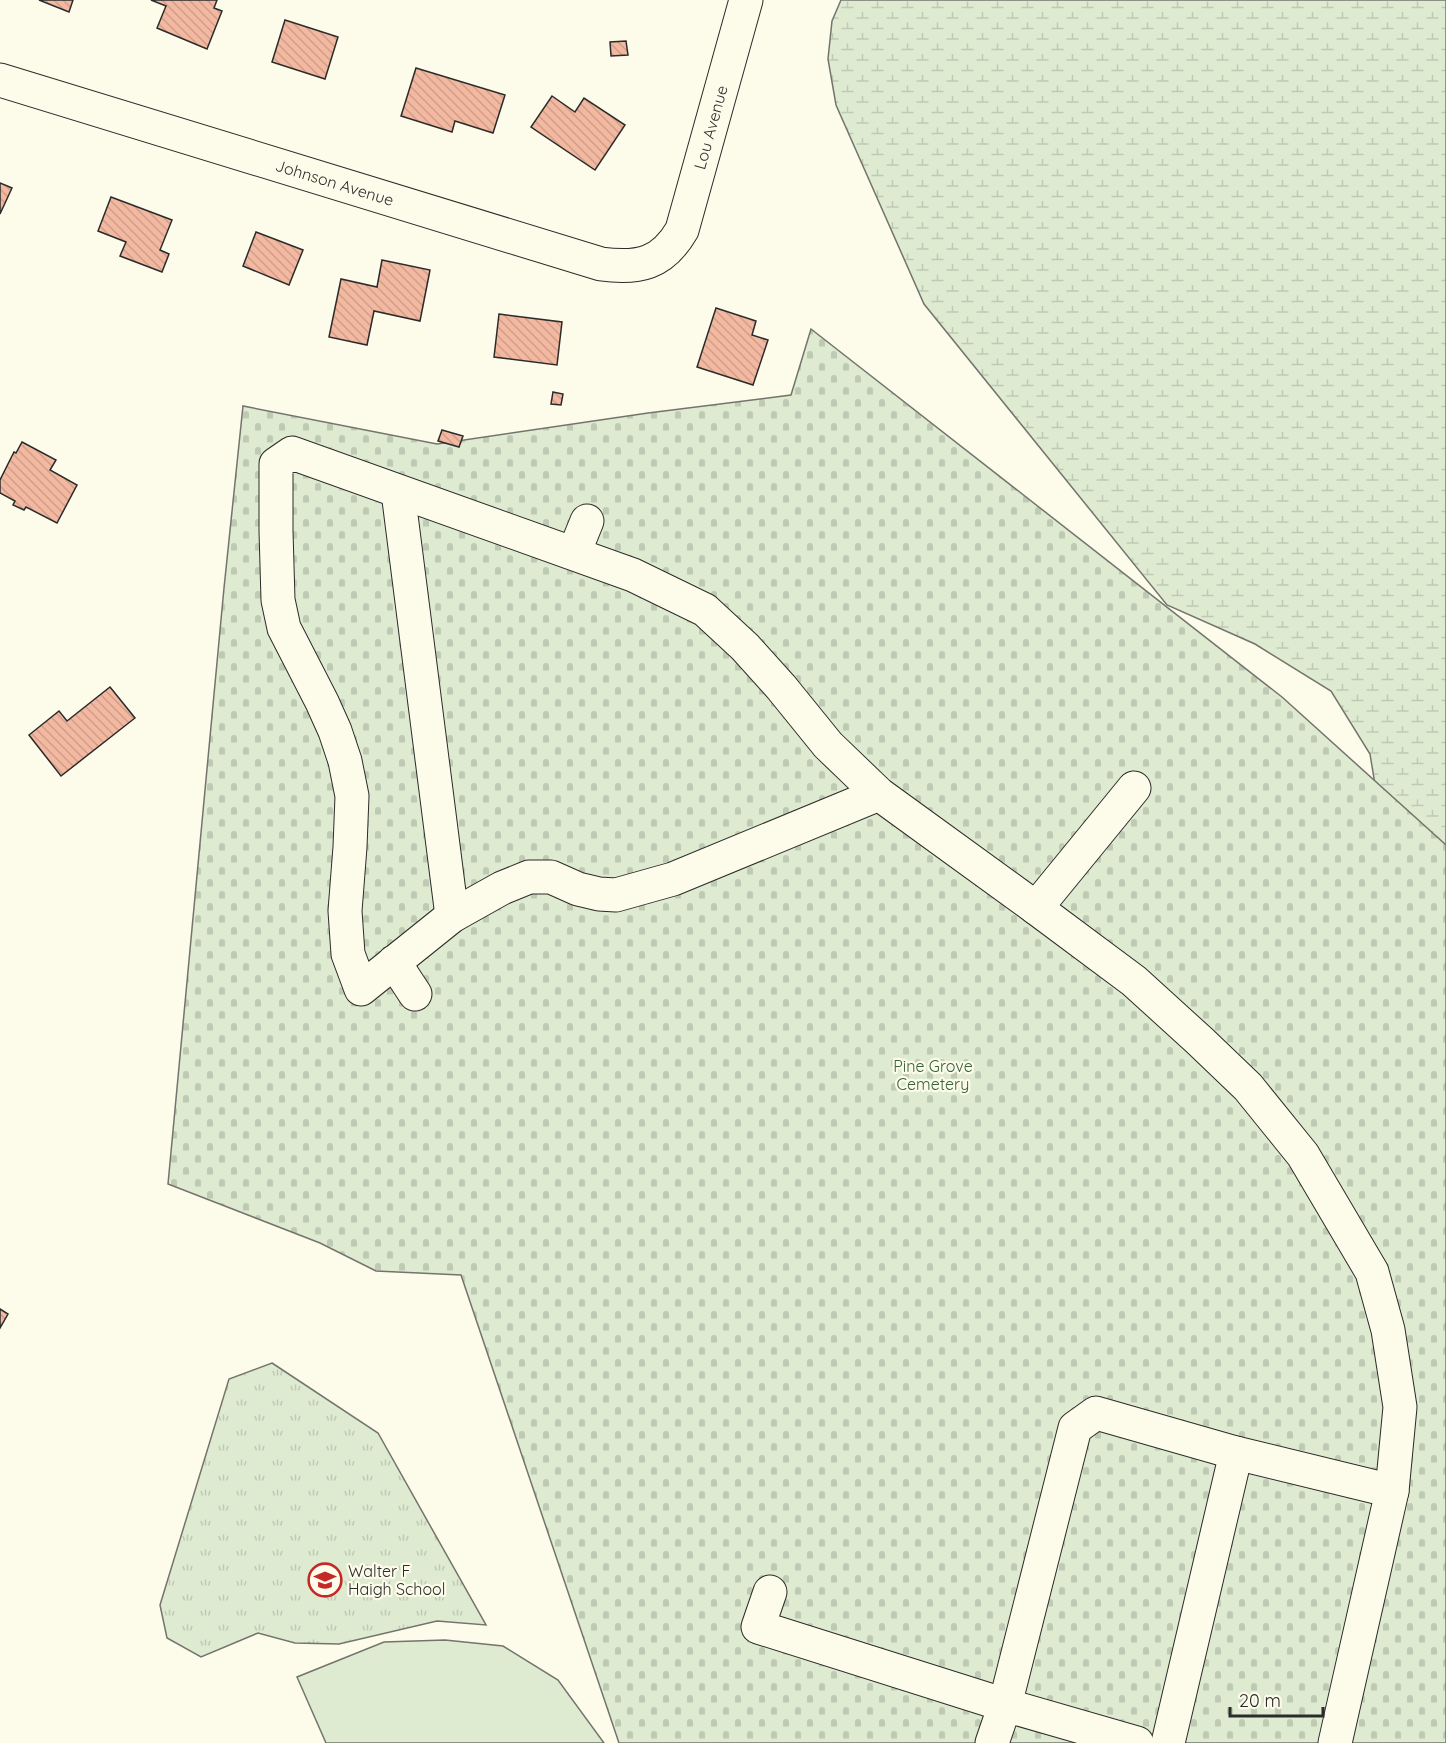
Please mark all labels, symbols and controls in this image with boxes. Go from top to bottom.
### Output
street label: Lou Avenue [689,83,732,172]
street label: Johnson Avenue [273,155,396,210]
park label: Pine Grove Cemetery [893,1056,973,1094]
place label: Walter F Haigh School [348,1561,445,1599]
school or university icon: Walter F Haigh School [307,1562,343,1598]
scale bar [1230,1680,1323,1718]
text: 20 m [1239,1689,1281,1712]

